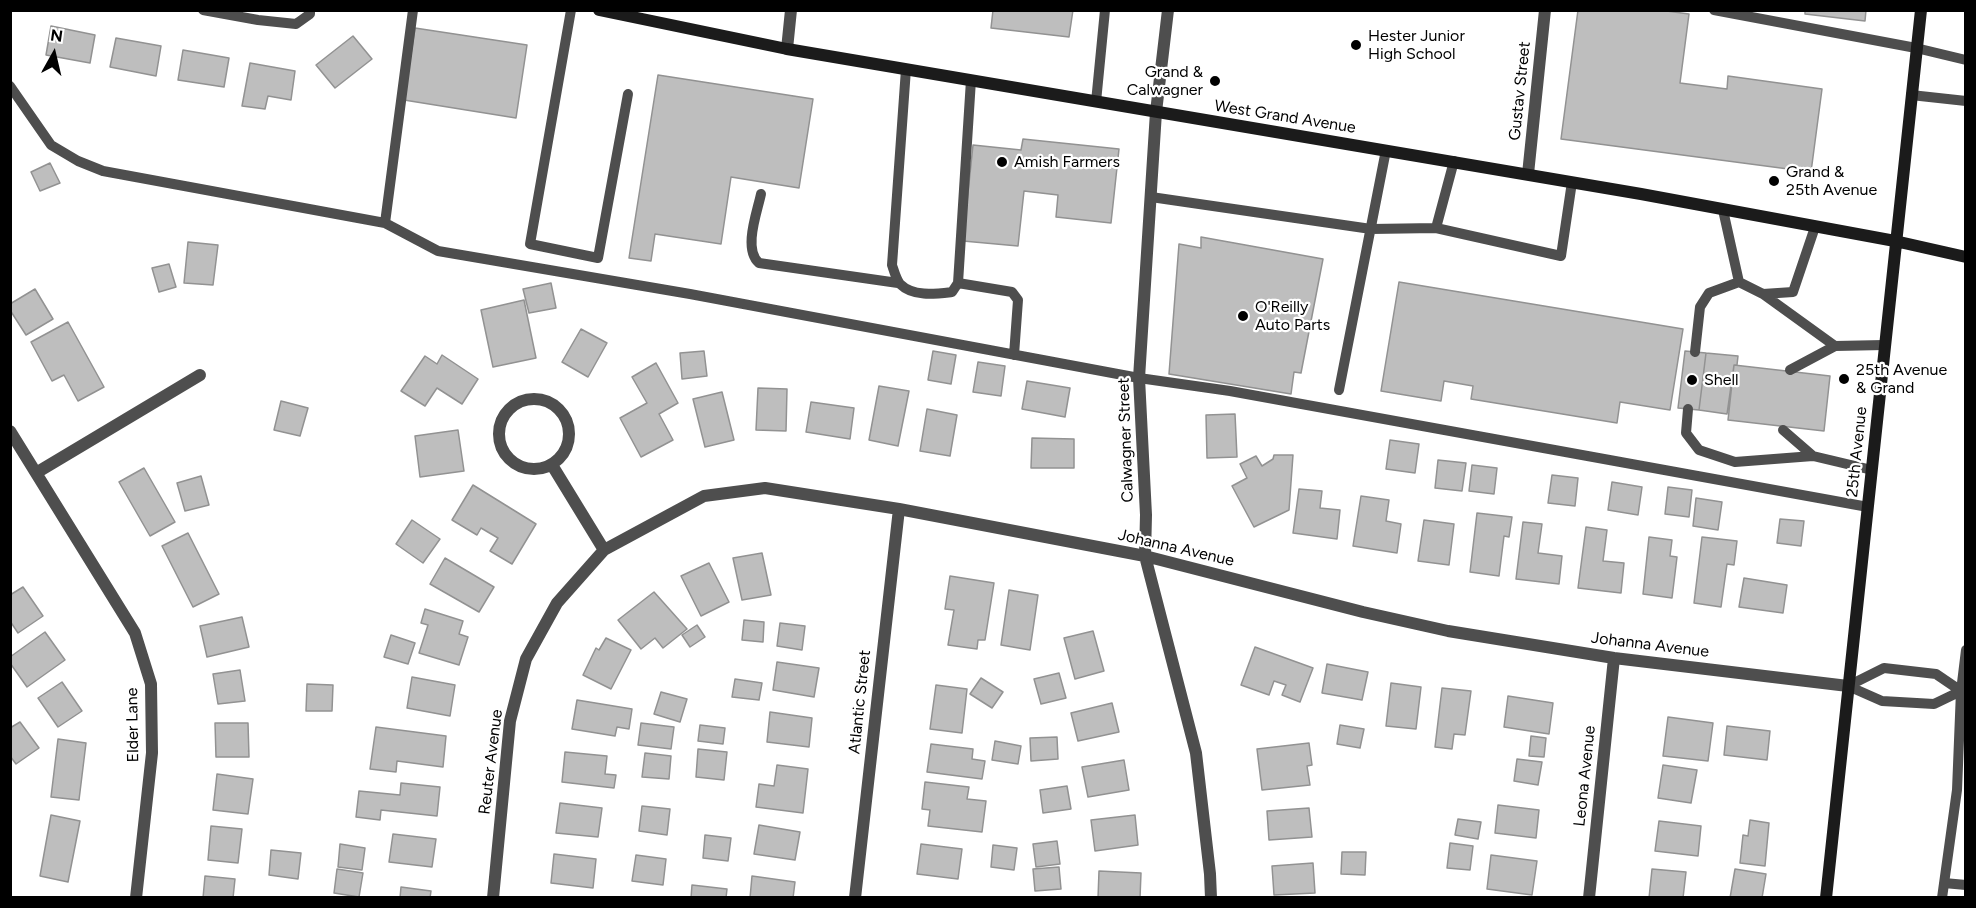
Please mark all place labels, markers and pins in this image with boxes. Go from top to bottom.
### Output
place label: Hester Junior High School [1368,26,1465,64]
marker: Hester Junior High School [1349,38,1363,52]
place label: Grand & Calwagner [1127,62,1203,100]
marker: Grand & Calwagner [1208,74,1222,88]
place label: Amish Farmers [1014,152,1120,172]
marker: Amish Farmers [995,155,1009,169]
place label: Grand & 25th Avenue [1786,162,1877,200]
marker: Grand & 25th Avenue [1767,174,1781,188]
place label: O'Reilly Auto Parts [1255,297,1330,335]
marker: O'Reilly Auto Parts [1236,309,1250,323]
place label: 25th Avenue & Grand [1856,360,1947,398]
place label: Shell [1704,370,1739,390]
marker: 25th Avenue & Grand [1837,372,1851,386]
marker: Shell [1685,373,1699,387]

